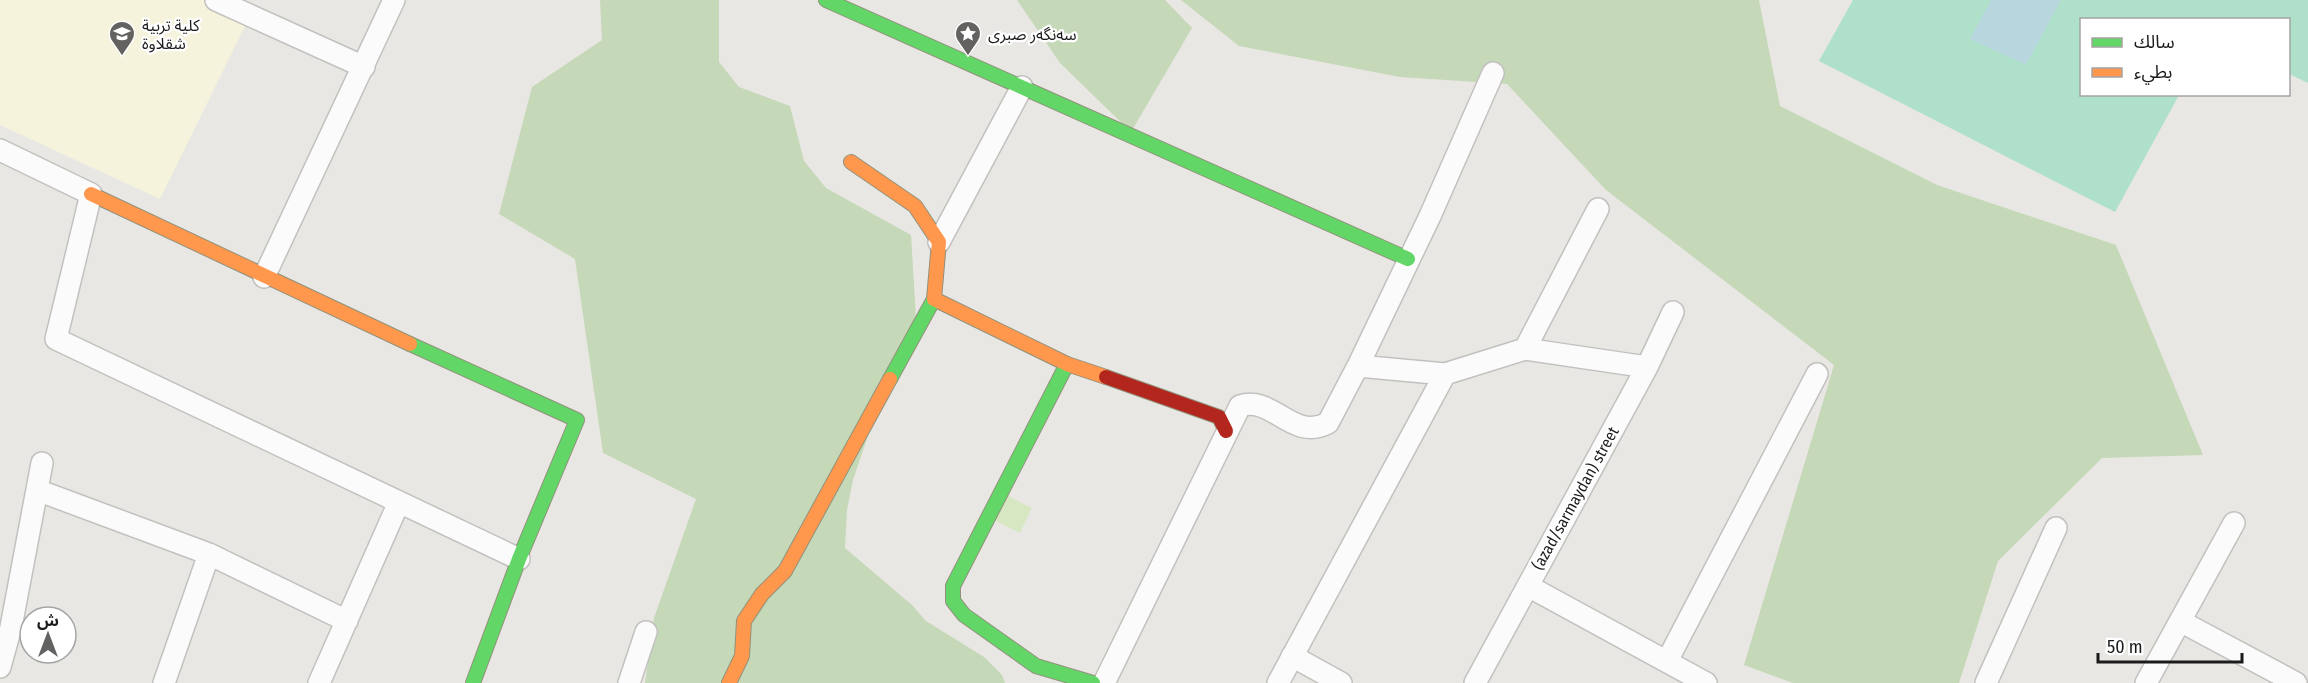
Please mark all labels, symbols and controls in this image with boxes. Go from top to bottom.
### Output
place label: كلية تربية شقلاوة [142,16,200,53]
legend [2080,18,2290,96]
school or university icon: كلية تربية شقلاوة [107,19,137,57]
place icon: سەنگەر صبری [953,19,983,57]
place label: سەنگەر صبری [988,25,1077,44]
text: سالك [2134,31,2175,53]
text: بطيء [2134,61,2172,85]
street label: (azad/sarmaydan) street [1528,423,1623,573]
north arrow [18,605,78,665]
text: ش [37,611,59,630]
scale bar [2098,626,2242,664]
text: 50 m [2107,636,2143,658]

